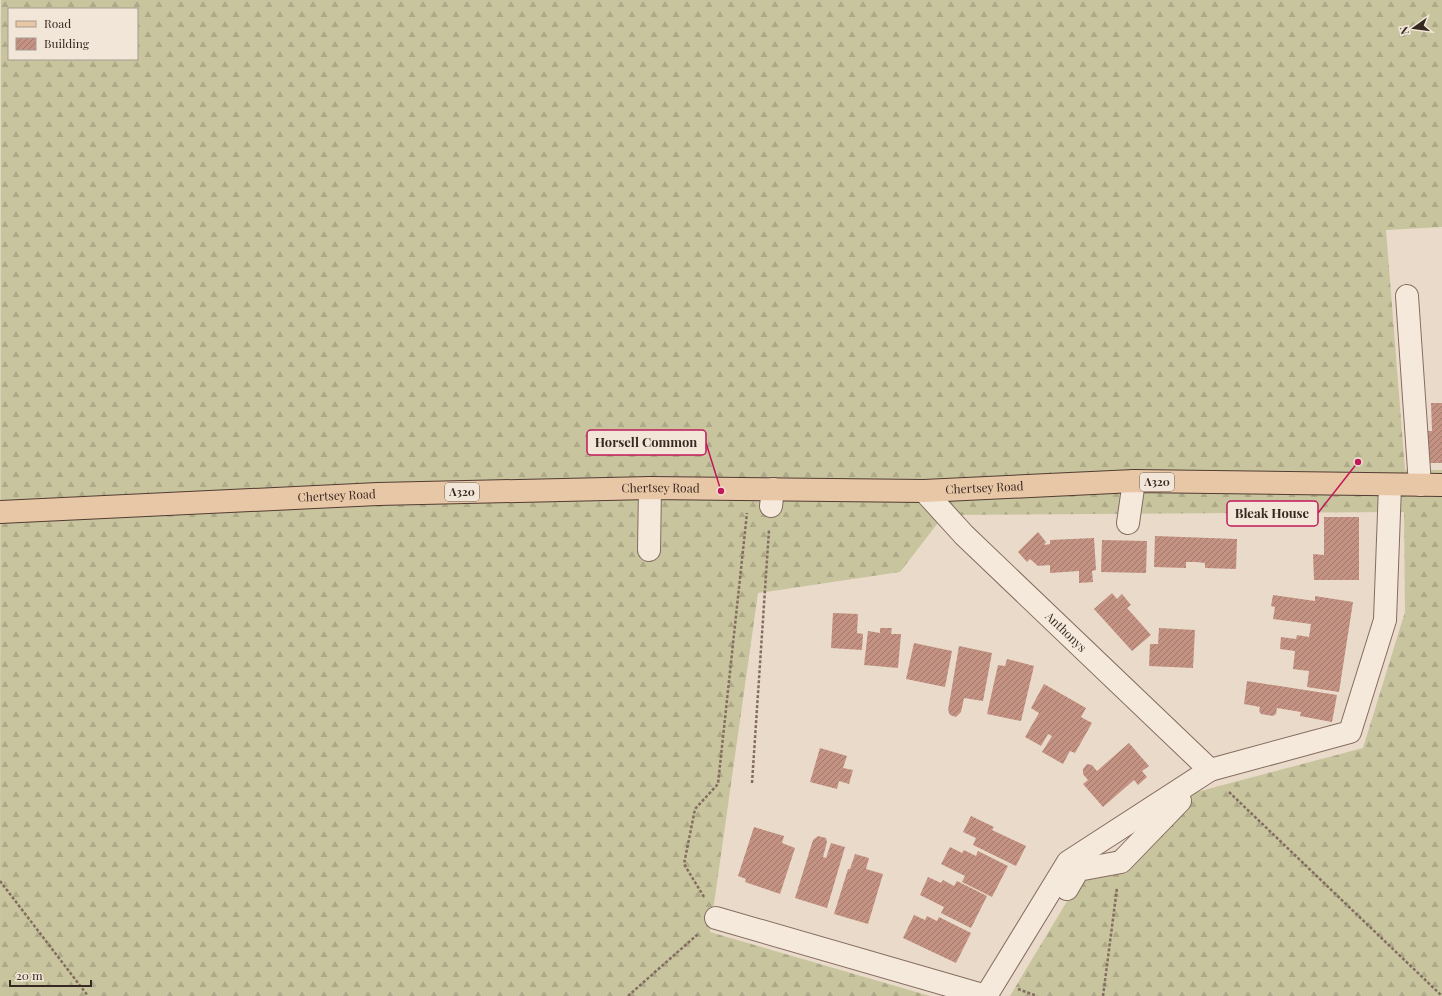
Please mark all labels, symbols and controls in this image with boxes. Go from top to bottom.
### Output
legend [8,8,138,60]
north arrow [1394,8,1434,48]
text: Road [44,15,71,31]
text: N [1396,25,1412,36]
text: Building [44,35,90,51]
callout: Horsell Common [587,430,706,455]
text: Horsell Common [595,433,697,450]
road number: A320 [1140,473,1174,491]
street label: Chertsey Road [945,477,1024,497]
street label: Chertsey Road [621,479,700,496]
road number: A320 [445,483,479,501]
street label: Chertsey Road [297,485,376,505]
callout: Bleak House [1227,501,1318,526]
text: Bleak House [1235,504,1310,521]
street label: Anthonys [1042,607,1090,655]
scale bar [10,962,91,988]
text: 20 m [16,967,43,983]

